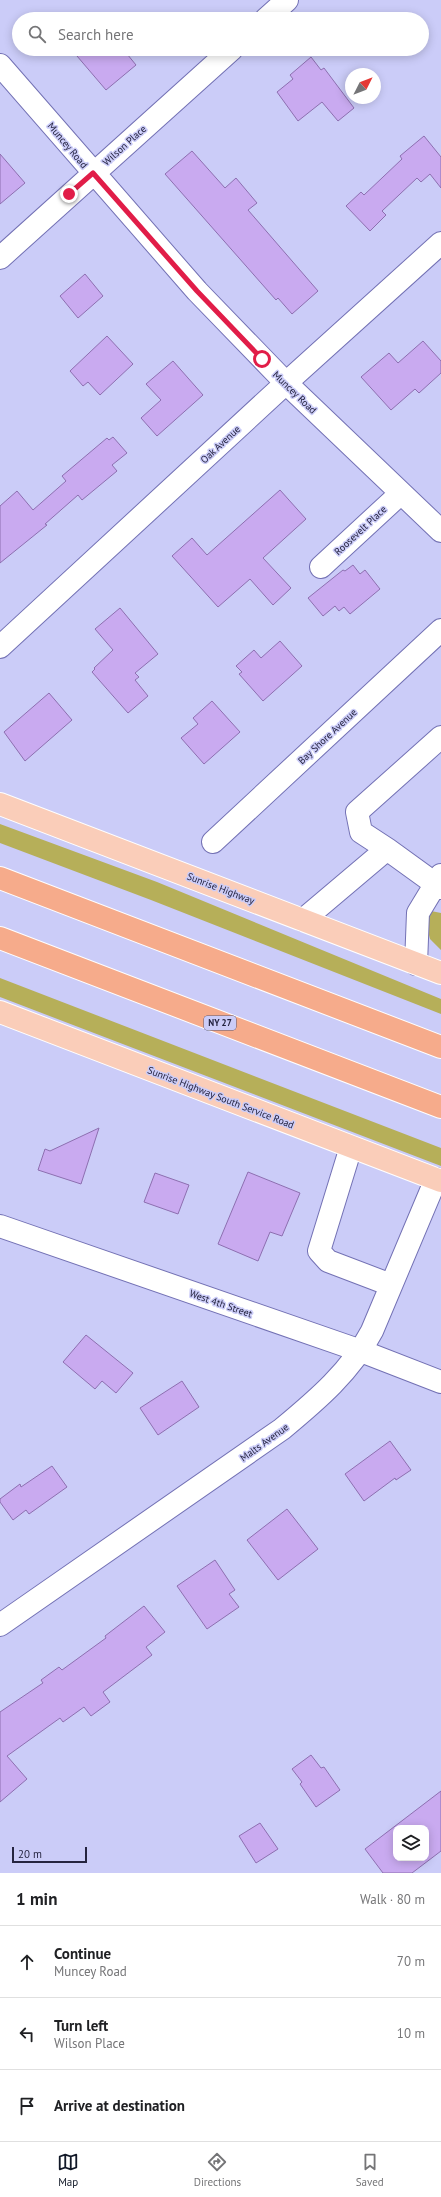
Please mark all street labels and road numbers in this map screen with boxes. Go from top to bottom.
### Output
street label: Muncey Road [45,120,91,171]
street label: Wilson Place [100,122,149,168]
street label: Muncey Road [270,368,319,417]
street label: Oak Avenue [198,423,243,466]
street label: Roosevelt Place [331,503,389,558]
street label: Bay Shore Avenue [295,706,360,767]
street label: Sunrise Highway [185,870,257,907]
road number: NY 27 [204,1016,236,1030]
street label: Sunrise Highway South Service Road [146,1063,296,1131]
street label: West 4th Street [188,1287,255,1321]
street label: Malts Avenue [237,1420,291,1464]

